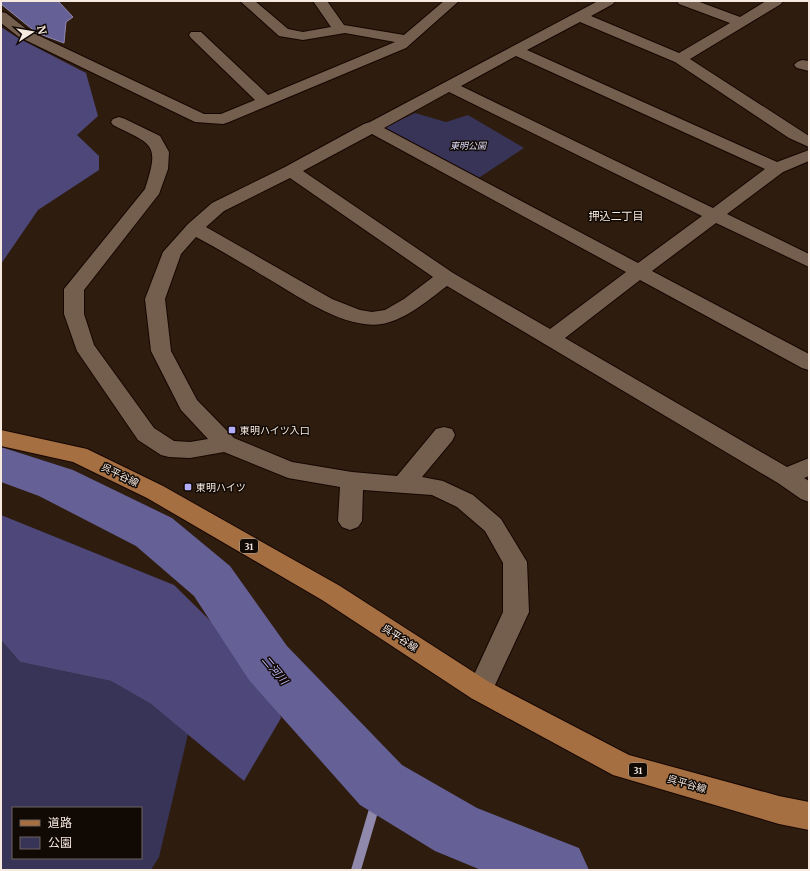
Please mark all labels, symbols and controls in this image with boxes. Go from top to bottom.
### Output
north arrow [12,12,52,52]
text: N [34,24,50,36]
park label: 東明公園 [450,140,488,151]
district label: 押込二丁目 [589,209,644,223]
place label: 東明ハイツ入口 [240,424,310,437]
marker: 東明ハイツ入口 [227,425,237,435]
street label: 呉平谷線 [99,460,141,490]
place label: 東明ハイツ [196,481,246,494]
marker: 東明ハイツ [183,482,193,492]
road number: 31 [240,539,258,553]
street label: 呉平谷線 [380,622,420,654]
water label: 二河川 [259,653,292,688]
road number: 31 [629,763,647,777]
street label: 呉平谷線 [666,772,708,796]
legend [12,807,142,859]
text: 道路 [48,815,72,830]
text: 公園 [48,835,72,850]

